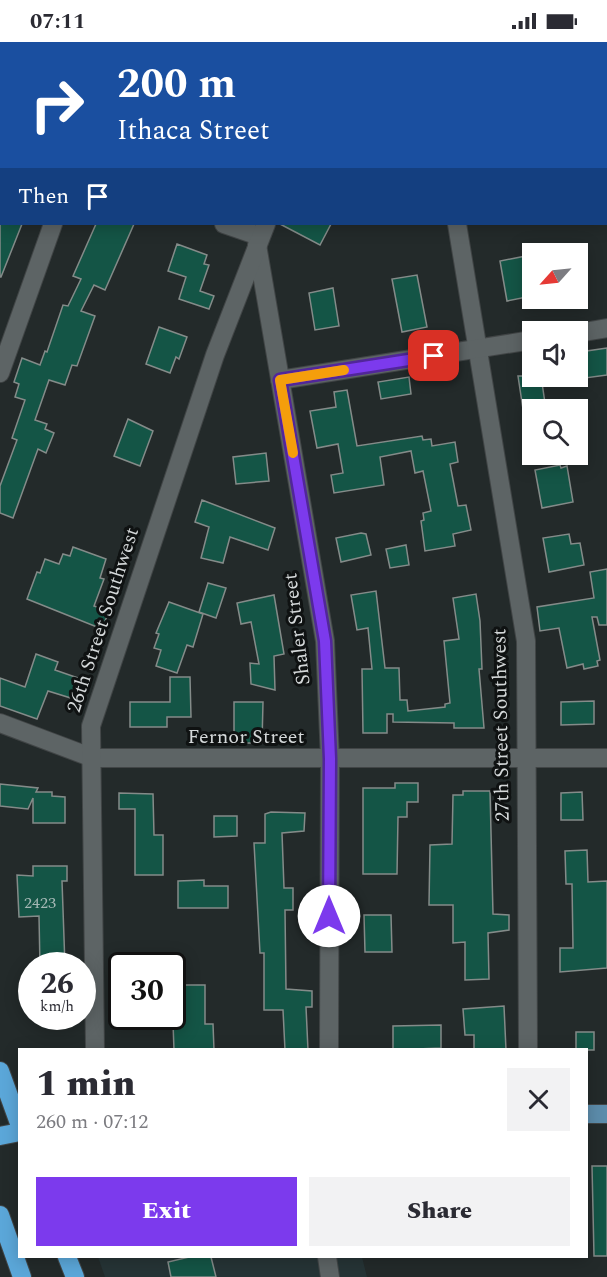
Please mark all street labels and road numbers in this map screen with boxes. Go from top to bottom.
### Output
street label: 26th Street Southwest [59,524,147,716]
street label: Shaler Street [275,571,319,687]
street label: 27th Street Southwest [484,628,518,822]
street label: Fernor Street [187,722,305,752]

